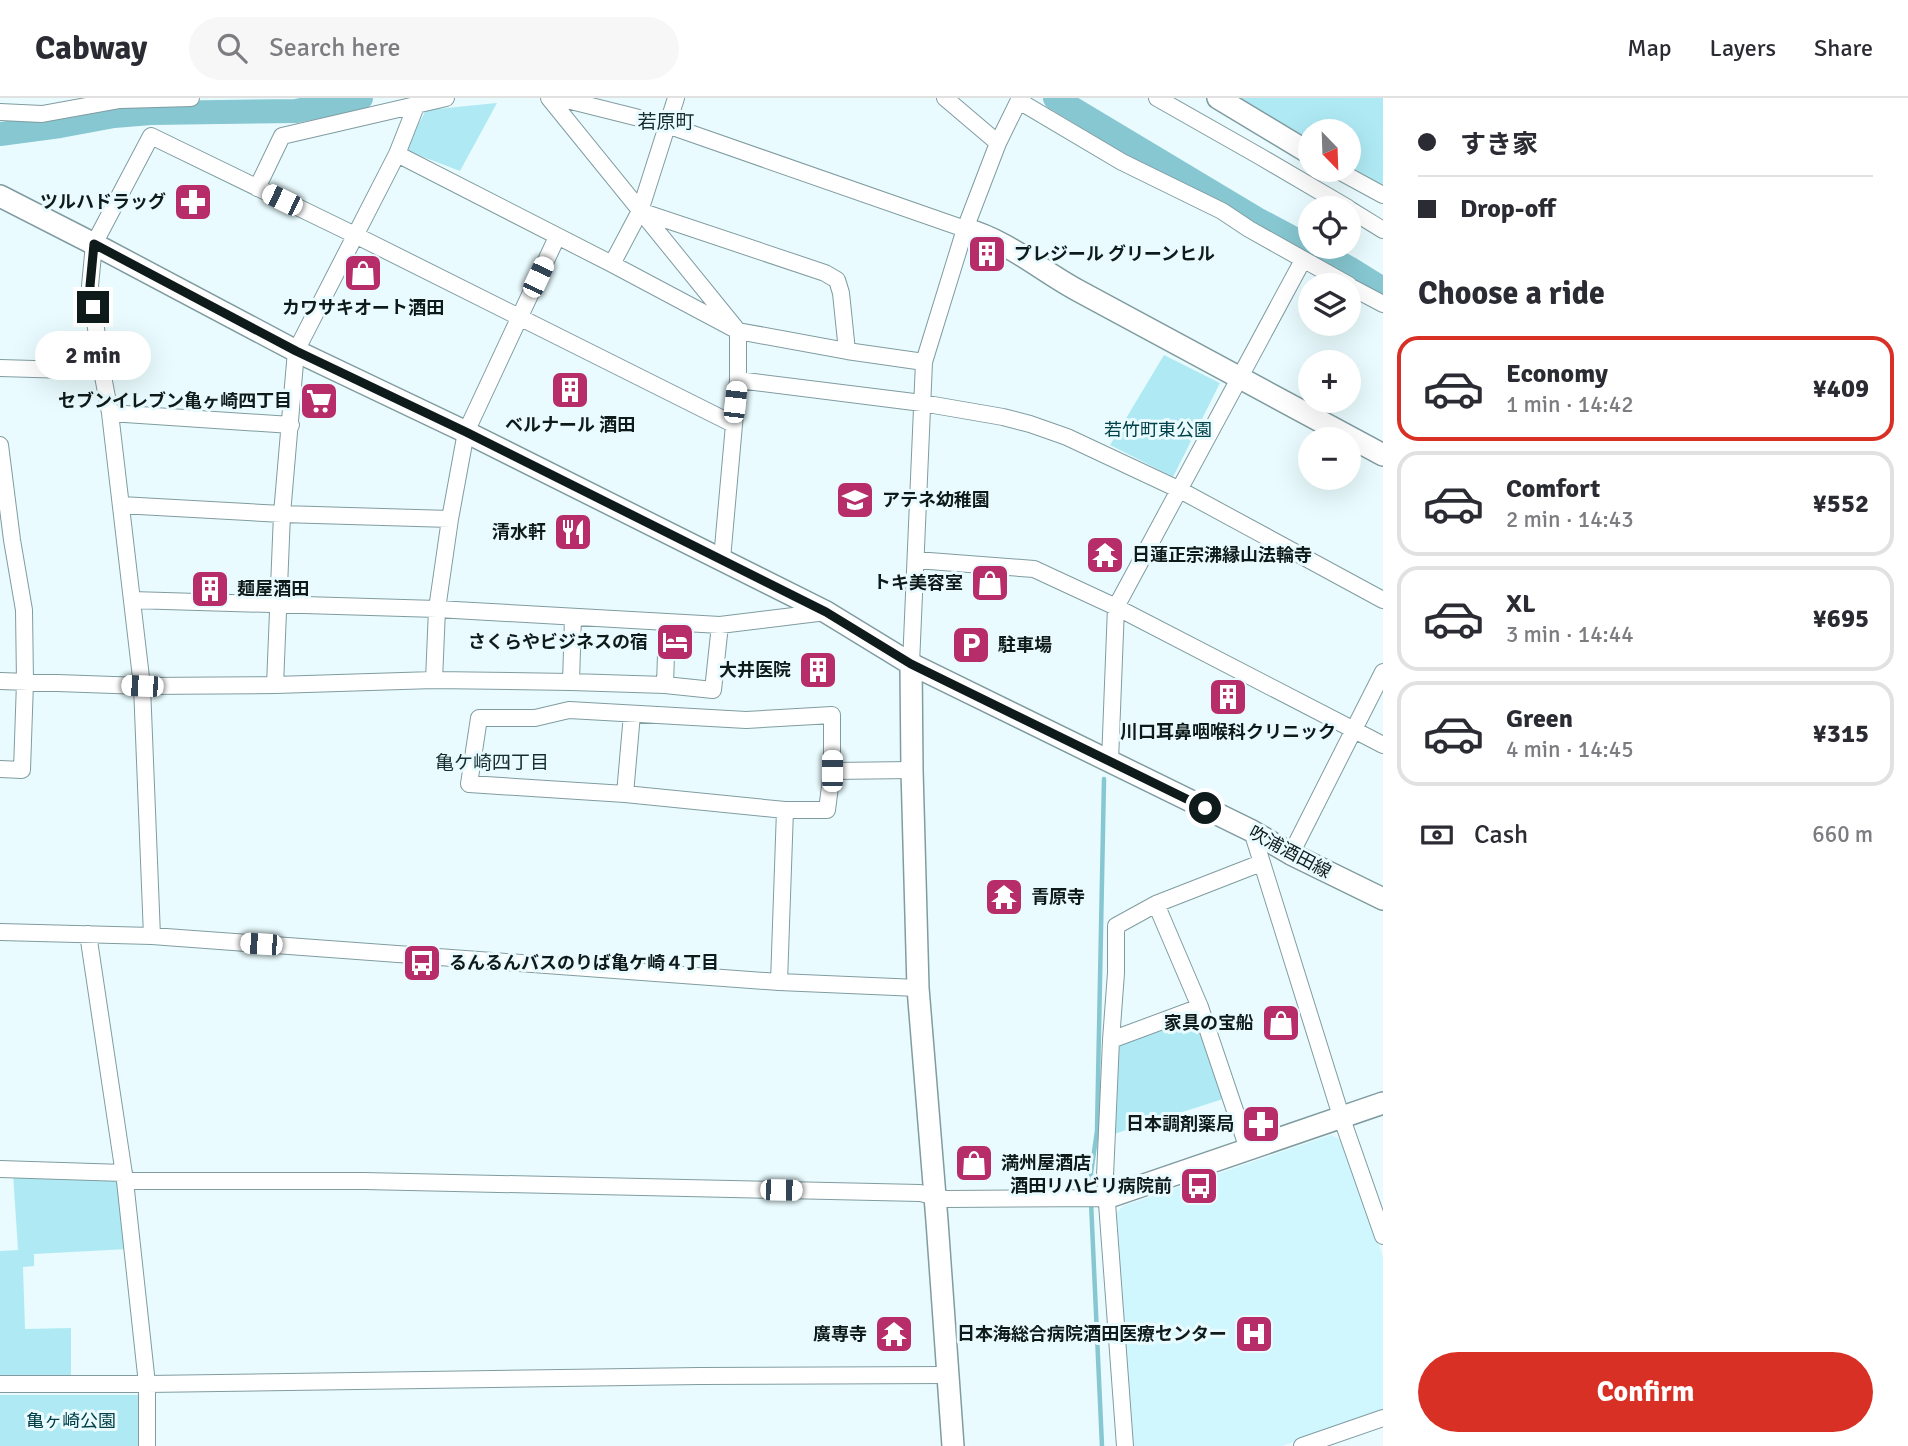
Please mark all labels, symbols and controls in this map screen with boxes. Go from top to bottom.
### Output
search box [189,17,679,80]
text: Cabway [35,28,147,69]
icon: search [213,29,251,67]
text: Search here [269,32,400,64]
text: Map [1627,33,1672,63]
text: Layers [1710,33,1776,63]
text: Share [1814,33,1873,63]
district label: 若原町 [637,110,695,134]
north arrow [1298,119,1362,182]
map controls [1298,119,1361,490]
text: すき家 [1460,129,1538,161]
pharmacy icon: ツルハドラッグ [172,181,214,223]
car [259,181,306,219]
place label: ツルハドラッグ [40,191,166,213]
text: Drop-off [1460,193,1556,225]
button: locate [1298,196,1361,259]
building icon: プレジール グリーンヒル [966,233,1008,275]
place label: プレジール グリーンヒル [1014,243,1215,265]
shop icon: カワサキオート酒田 [342,252,384,294]
car [520,254,557,300]
button: layers [1298,273,1361,336]
text: Choose a ride [1418,274,1605,313]
route end [77,291,109,323]
place label: カワサキオート酒田 [282,297,444,319]
callout: 2 min [35,332,151,380]
text: 2 min [65,341,121,370]
button: + [1298,350,1361,413]
icon: car [1422,357,1485,420]
text: Economy [1506,358,1608,390]
building icon: ベルナール 酒田 [549,369,591,411]
text: ¥409 [1813,373,1869,405]
supermarket icon: セブンイレブン亀ヶ崎四丁目 [298,380,340,422]
car [723,380,748,424]
place label: セブンイレブン亀ヶ崎四丁目 [58,390,292,412]
text: 1 min · 14:42 [1506,390,1634,419]
place label: ベルナール 酒田 [505,414,635,436]
park label: 若竹町東公園 [1104,419,1212,441]
button: − [1298,427,1361,490]
icon: car [1422,472,1485,535]
text: Comfort [1506,473,1600,505]
school or university icon: アテネ幼稚園 [834,479,876,521]
text: ¥552 [1813,488,1869,520]
place label: アテネ幼稚園 [882,489,990,511]
text: 2 min · 14:43 [1506,505,1634,534]
restaurant icon: 清水軒 [552,511,594,553]
place label: 清水軒 [492,521,546,543]
temple icon: 日蓮正宗沸縁山法輪寺 [1084,534,1126,576]
place label: 日蓮正宗沸縁山法輪寺 [1132,544,1312,566]
shop icon: トキ美容室 [969,562,1011,604]
building icon: 麺屋酒田 [189,568,231,610]
place label: トキ美容室 [873,572,963,594]
place label: 麺屋酒田 [237,578,309,600]
icon: car [1422,587,1485,650]
text: XL [1506,588,1536,620]
text: ¥695 [1813,603,1869,635]
text: 3 min · 14:44 [1506,620,1634,649]
hotel icon: さくらやビジネスの宿 [654,621,696,663]
parking icon: 駐車場 [950,624,992,666]
place label: さくらやビジネスの宿 [468,631,648,653]
place label: 駐車場 [998,634,1052,656]
building icon: 大井医院 [797,649,839,691]
place label: 大井医院 [719,659,791,681]
car [121,675,164,697]
building icon: 川口耳鼻咽喉科クリニック [1207,676,1249,718]
icon: car [1422,702,1485,765]
text: Green [1506,703,1573,735]
text: ¥315 [1813,718,1869,750]
place label: 川口耳鼻咽喉科クリニック [1120,721,1336,743]
text: 4 min · 14:45 [1506,735,1634,764]
car [822,750,843,792]
district label: 亀ケ崎四丁目 [435,751,549,775]
route start [1189,792,1221,824]
icon: cash [1418,816,1456,854]
text: Cash [1474,819,1528,851]
text: 660 m [1812,820,1873,849]
street label: 吹浦酒田線 [1245,821,1335,883]
temple icon: 青原寺 [983,876,1025,918]
place label: 青原寺 [1031,886,1085,908]
car [240,932,283,956]
bus stop icon: るんるんバスのりば亀ケ崎４丁目 [401,942,443,984]
place label: るんるんバスのりば亀ケ崎４丁目 [449,952,719,974]
shop icon: 家具の宝船 [1260,1002,1302,1044]
place label: 家具の宝船 [1164,1012,1254,1034]
pharmacy icon: 日本調剤薬局 [1240,1103,1282,1145]
place label: 日本調剤薬局 [1126,1113,1234,1135]
shop icon: 満州屋酒店 [953,1142,995,1184]
place label: 満州屋酒店 [1001,1152,1091,1174]
bus stop icon: 酒田リハビリ病院前 [1178,1165,1220,1207]
place label: 酒田リハビリ病院前 [1010,1175,1172,1197]
car [760,1179,803,1201]
temple icon: 廣専寺 [873,1313,915,1355]
hospital icon: 日本海総合病院酒田医療センター [1233,1313,1275,1355]
place label: 廣専寺 [813,1323,867,1345]
place label: 日本海総合病院酒田医療センター [957,1323,1227,1345]
button: Confirm [1418,1352,1873,1432]
park label: 亀ヶ崎公園 [26,1410,116,1432]

